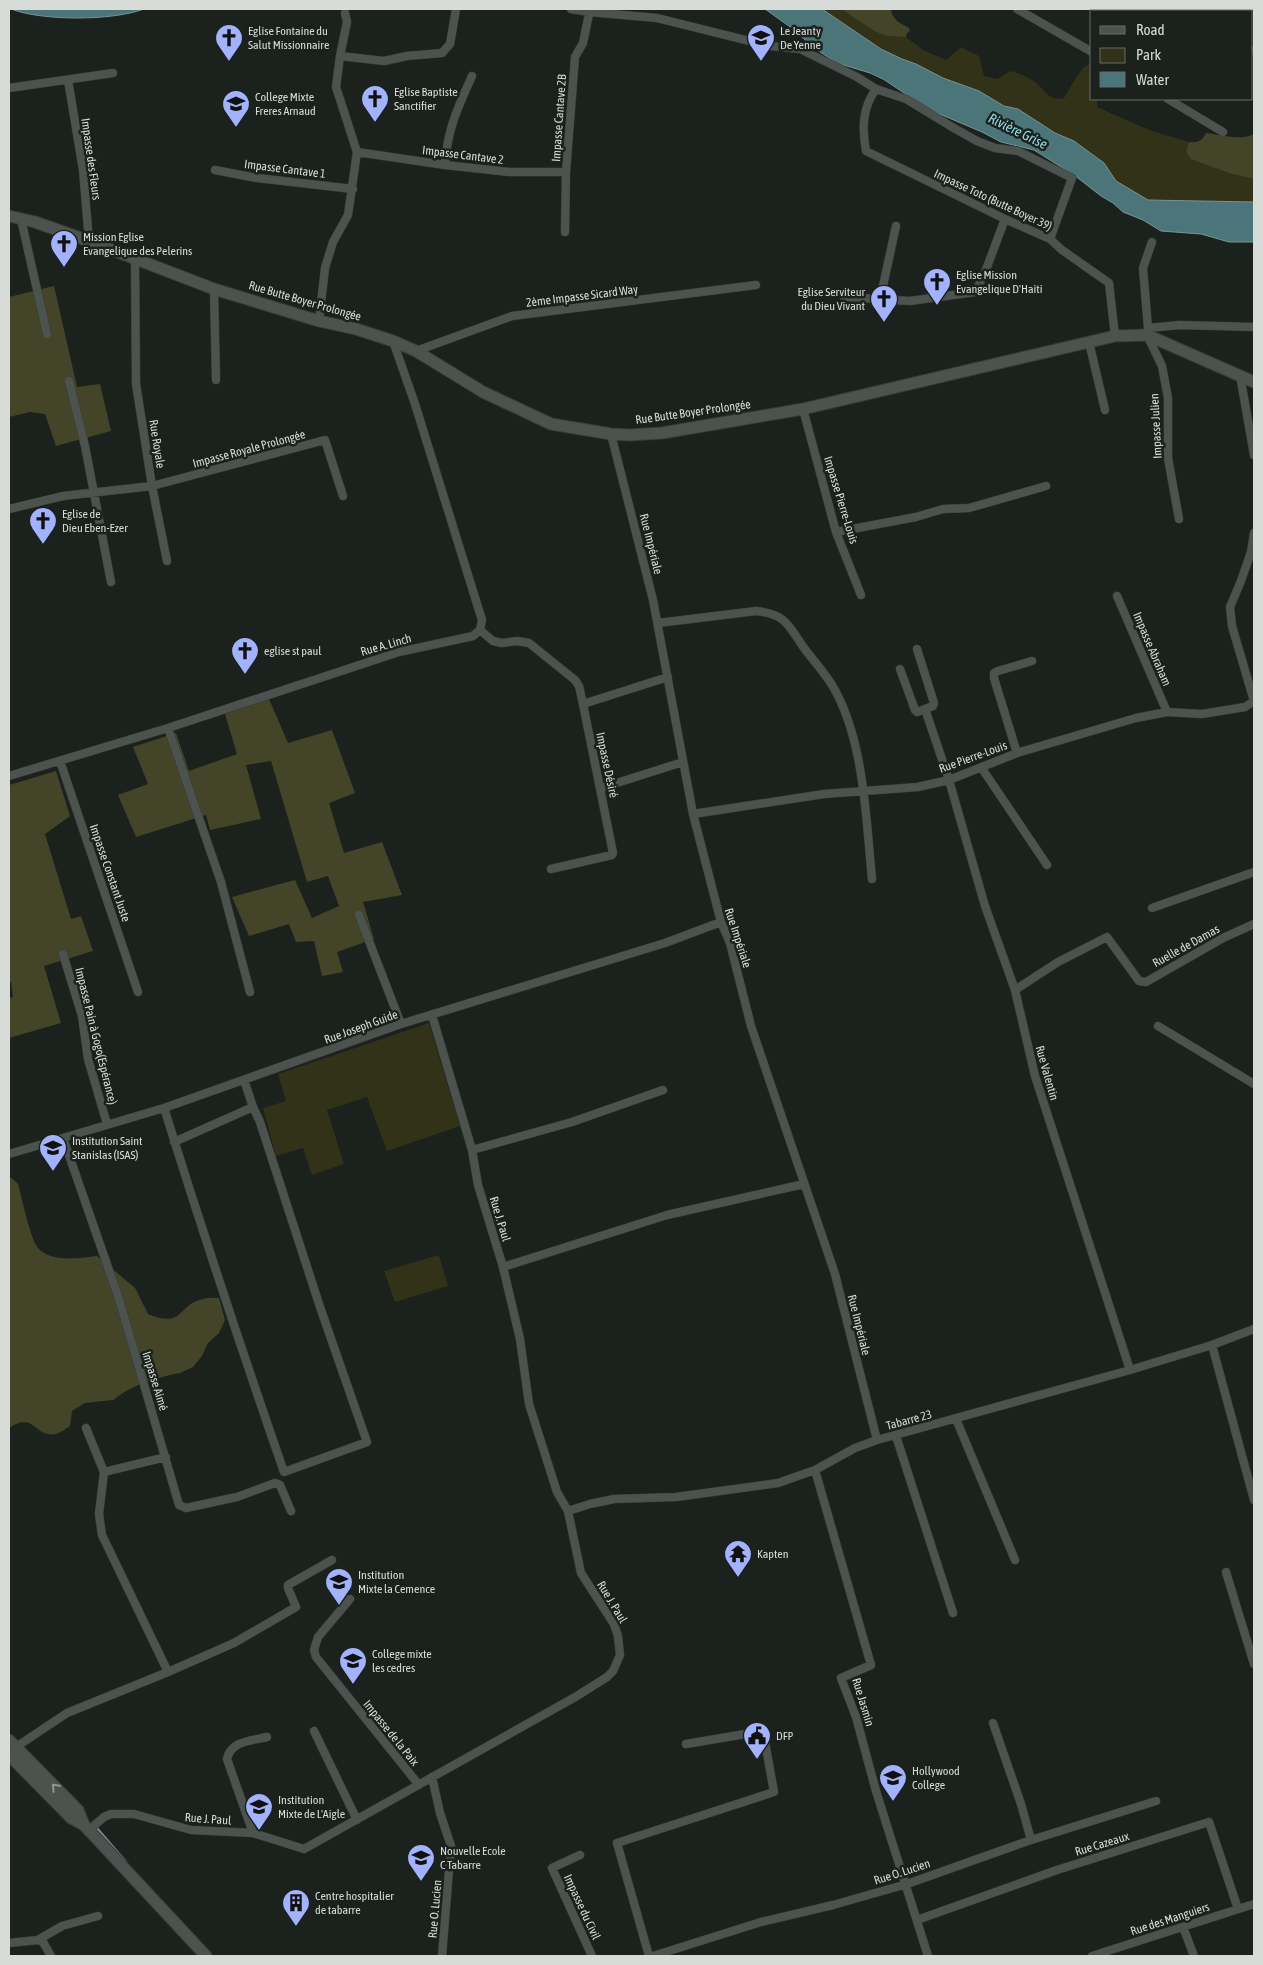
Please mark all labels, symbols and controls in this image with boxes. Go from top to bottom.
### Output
legend [1090,10,1253,100]
text: Road [1136,21,1165,38]
church icon: Eglise Fontaine du Salut Missionnaire [214,23,244,62]
school or university icon: Le Jeanty De Yenne [746,23,776,62]
place label: Eglise Fontaine du Salut Missionnaire [248,24,329,52]
place label: Le Jeanty De Yenne [780,24,821,52]
text: Park [1136,46,1161,63]
text: Water [1136,71,1169,88]
street label: Impasse Cantave 2B [549,74,569,162]
church icon: Eglise Baptiste Sanctifier [360,84,390,123]
place label: Eglise Baptiste Sanctifier [394,85,458,113]
school or university icon: College Mixte Freres Arnaud [221,89,251,128]
place label: College Mixte Freres Arnaud [255,90,316,118]
water label: Rivière Grise [986,110,1050,152]
street label: Impasse des Fleurs [78,117,104,201]
street label: Impasse Cantave 2 [421,143,505,167]
street label: Impasse Cantave 1 [243,157,327,181]
street label: Impasse Toto (Butte Boyer 39) [932,167,1054,234]
church icon: Mission Eglise Evangelique des Pelerins [49,229,79,268]
place label: Mission Eglise Evangelique des Pelerins [83,230,192,258]
church icon: Eglise Mission Evangelique D'Haiti [922,267,952,306]
place label: Eglise Mission Evangelique D'Haiti [956,268,1042,296]
street label: Rue Butte Boyer Prolongée [247,278,363,324]
street label: 2ème Impasse Sicard Way [525,282,639,310]
church icon: Eglise Serviteur du Dieu Vivant [869,284,899,323]
place label: Eglise Serviteur du Dieu Vivant [798,285,866,313]
street label: Impasse Julien [1147,393,1165,459]
street label: Rue Butte Boyer Prolongée [634,397,752,427]
street label: Rue Royale [146,419,168,469]
street label: Impasse Royale Prolongée [191,427,307,471]
street label: Impasse Pierre-Louis [821,454,861,546]
church icon: Eglise de Dieu Eben-Ezer [28,506,58,545]
place label: Eglise de Dieu Eben-Ezer [62,507,128,535]
street label: Rue Impériale [637,512,665,576]
street label: Impasse Abraham [1130,610,1174,688]
street label: Rue A. Linch [359,631,413,659]
church icon: eglise st paul [230,636,260,675]
place label: eglise st paul [264,644,322,658]
street label: Impasse Désiré [593,731,621,799]
street label: Rue Pierre-Louis [937,738,1009,776]
street label: Impasse Constant Juste [87,822,133,924]
street label: Rue Impériale [722,906,754,970]
street label: Ruelle de Damas [1150,922,1222,970]
street label: Impasse Pain à Gogo(Espérance) [72,966,120,1106]
street label: Rue Joseph Guide [322,1007,400,1047]
street label: Rue Valentin [1033,1044,1061,1102]
school or university icon: Institution Saint Stanislas (ISAS) [38,1133,68,1172]
place label: Institution Saint Stanislas (ISAS) [72,1134,143,1162]
street label: Rue J. Paul [487,1195,514,1244]
street label: Rue Impériale [845,1293,873,1357]
street label: Impasse Aimé [139,1350,171,1412]
street label: Tabarre 23 [885,1407,933,1433]
temple icon: Kapten [723,1539,753,1578]
place label: Kapten [757,1547,789,1561]
school or university icon: Institution Mixte la Cemence [324,1567,354,1606]
place label: Institution Mixte la Cemence [358,1568,435,1596]
street label: Rue J. Paul [594,1578,630,1626]
school or university icon: College mixte les cedres [338,1646,368,1685]
place label: College mixte les cedres [372,1647,432,1675]
street label: Rue Jasmin [849,1676,877,1728]
street label: Impasse de la Paix [360,1697,422,1769]
public building icon: DFP [742,1721,772,1760]
place label: DFP [776,1729,794,1743]
school or university icon: Hollywood College [878,1763,908,1802]
place label: Hollywood College [912,1764,960,1792]
one-way arrow [52,1784,61,1793]
school or university icon: Institution Mixte de L'Aigle [244,1792,274,1831]
place label: Institution Mixte de L'Aigle [278,1793,345,1821]
street label: Rue J. Paul [184,1810,232,1828]
street label: Rue Cazeaux [1073,1829,1131,1859]
school or university icon: Nouvelle Ecole C Tabarre [406,1843,436,1882]
place label: Nouvelle Ecole C Tabarre [440,1844,506,1872]
street label: Rue O. Lucien [872,1856,932,1888]
street label: Impasse du Civil [561,1872,604,1943]
street label: Rue O. Lucien [425,1879,445,1939]
building icon: Centre hospitalier de tabarre [281,1888,311,1927]
place label: Centre hospitalier de tabarre [315,1889,394,1917]
street label: Rue des Manguiers [1129,1900,1211,1938]

